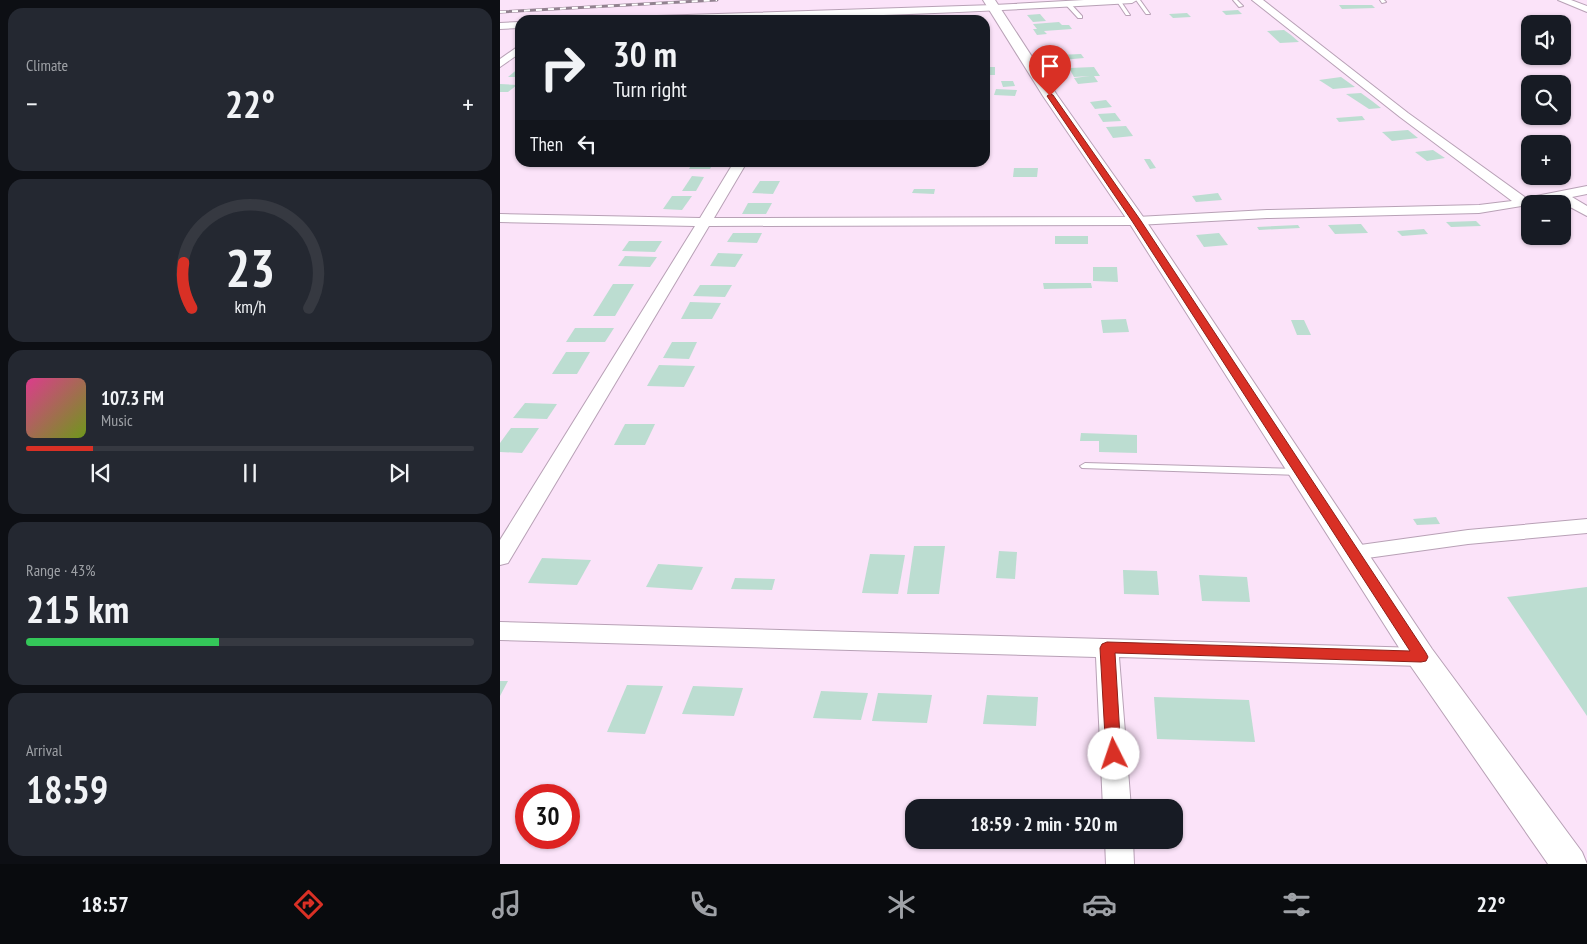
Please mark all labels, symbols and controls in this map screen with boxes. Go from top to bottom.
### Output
map controls [1521,15,1571,245]
button: sound [1521,15,1571,65]
text: 30 m [613,31,677,77]
icon: right [530,35,595,100]
pin [1029,45,1071,96]
icon: arrive [1036,52,1064,80]
text: Climate [26,55,68,75]
text: Turn right [613,75,687,103]
button: search [1521,75,1571,125]
text: 22° [225,79,275,128]
text: − [26,85,38,122]
text: + [462,85,474,122]
icon: left [573,130,601,158]
text: Then [530,132,563,156]
button: + [1521,135,1571,185]
button: − [1521,195,1571,245]
text: 23 [225,234,275,301]
text: km/h [234,295,266,318]
text: 107.3 FM [101,386,164,410]
text: Music [101,410,133,430]
icon: previous [87,459,115,487]
icon: pause [236,459,264,487]
icon: next [385,459,413,487]
text: Range · 43% [26,560,95,580]
text: 215 km [26,584,129,633]
position arrow [1087,727,1139,779]
text: Arrival [26,740,62,760]
text: 18:59 [26,764,108,813]
speed limit sign: 30 [515,784,580,849]
text: 18:59 · 2 min · 520 m [971,812,1117,836]
icon: directions [291,887,326,922]
icon: music [489,887,524,922]
icon: phone [686,887,721,922]
icon: climate [884,887,919,922]
icon: car [1082,887,1117,922]
icon: filters [1279,887,1314,922]
text: 18:57 [81,890,129,918]
text: 22° [1477,890,1506,918]

